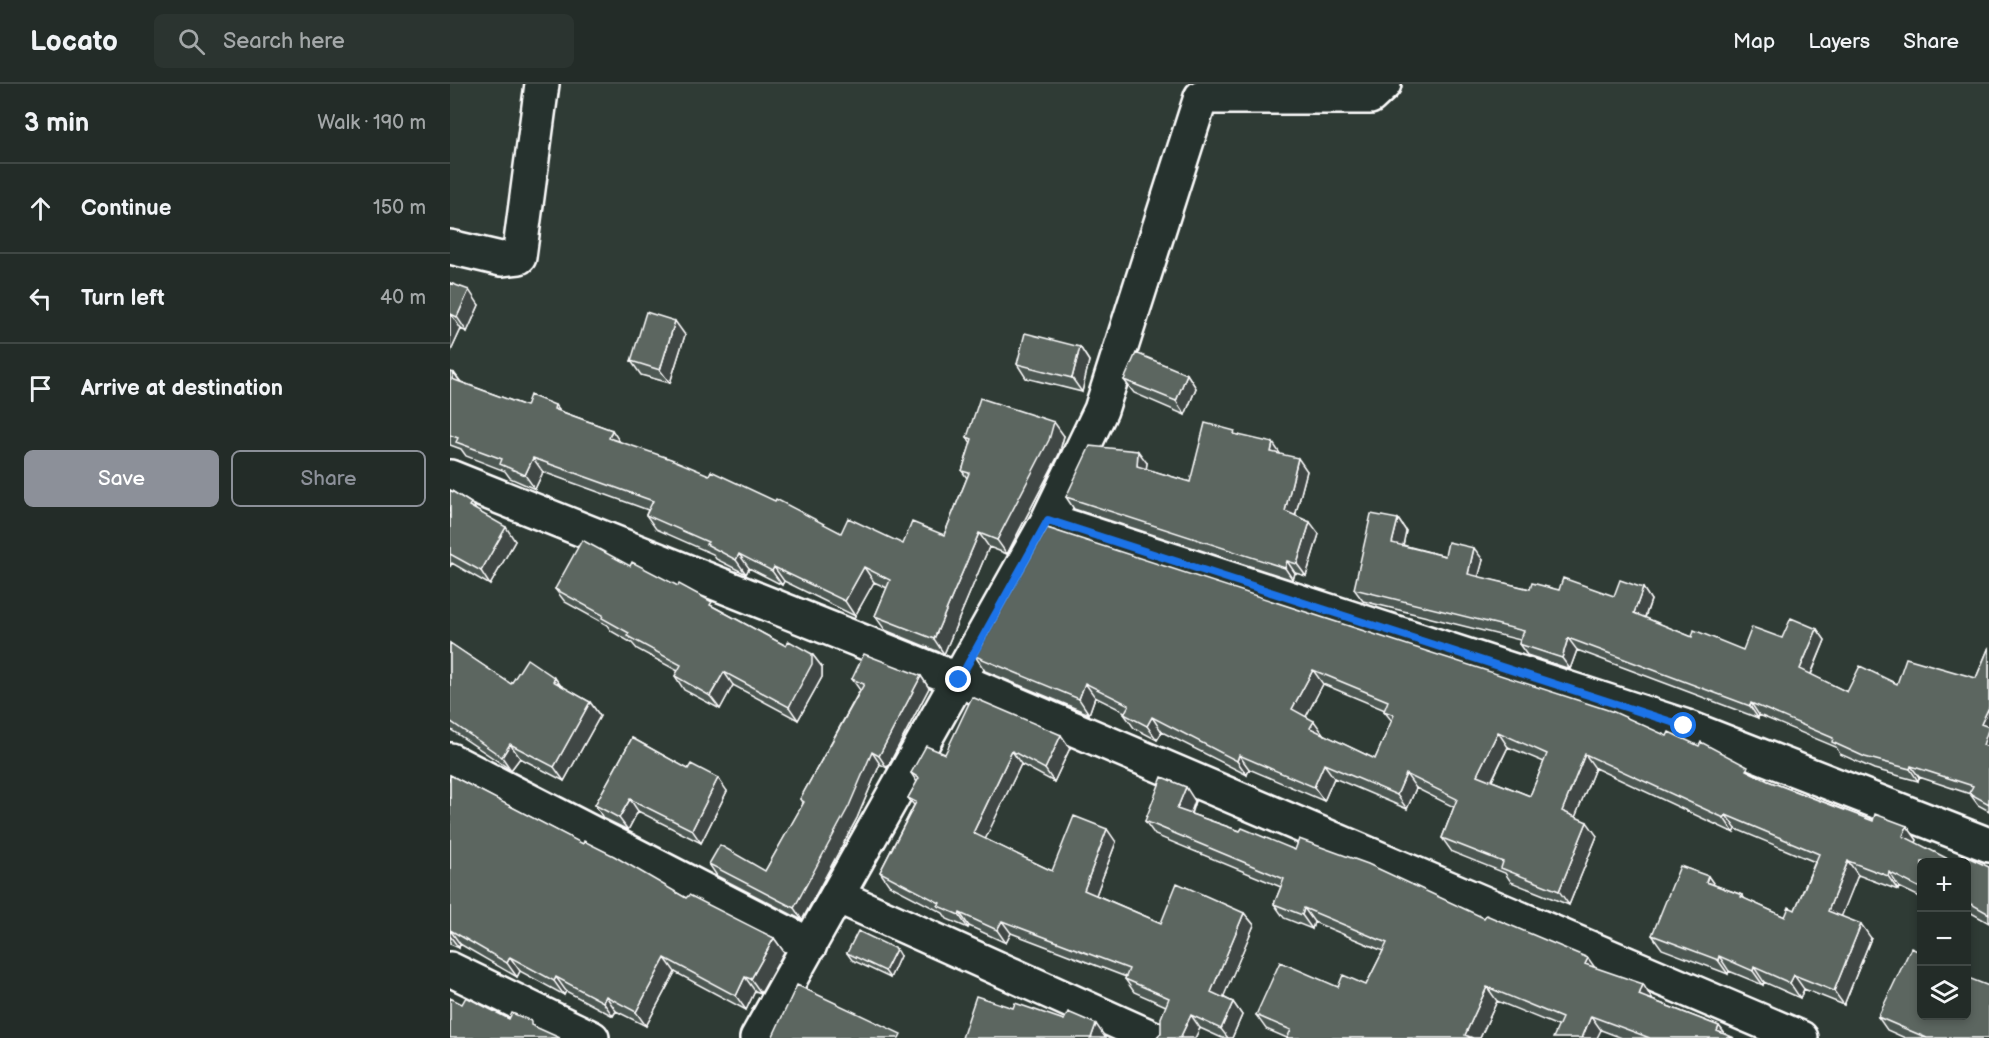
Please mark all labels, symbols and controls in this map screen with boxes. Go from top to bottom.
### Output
search box [154,14,574,68]
text: Locato [30,25,118,58]
icon: search [175,25,208,58]
text: Search here [223,28,345,55]
text: Map [1733,29,1775,54]
text: Layers [1808,29,1870,54]
text: Share [1903,29,1959,54]
text: 3 min [24,108,89,139]
text: Walk · 190 m [317,111,426,135]
icon: ahead [24,192,57,225]
text: Continue [81,195,171,222]
text: 150 m [373,196,426,220]
icon: left [24,282,57,315]
text: Turn left [81,285,165,312]
text: 40 m [380,286,426,310]
icon: arrive [24,372,57,405]
text: Arrive at destination [81,375,283,402]
button: Save [24,450,219,507]
button: Share [231,450,426,507]
route end [945,666,971,692]
route start [1670,712,1696,738]
map controls [1917,858,1971,1020]
button: + [1917,858,1971,912]
button: − [1917,912,1971,966]
button: layers [1917,966,1971,1020]

